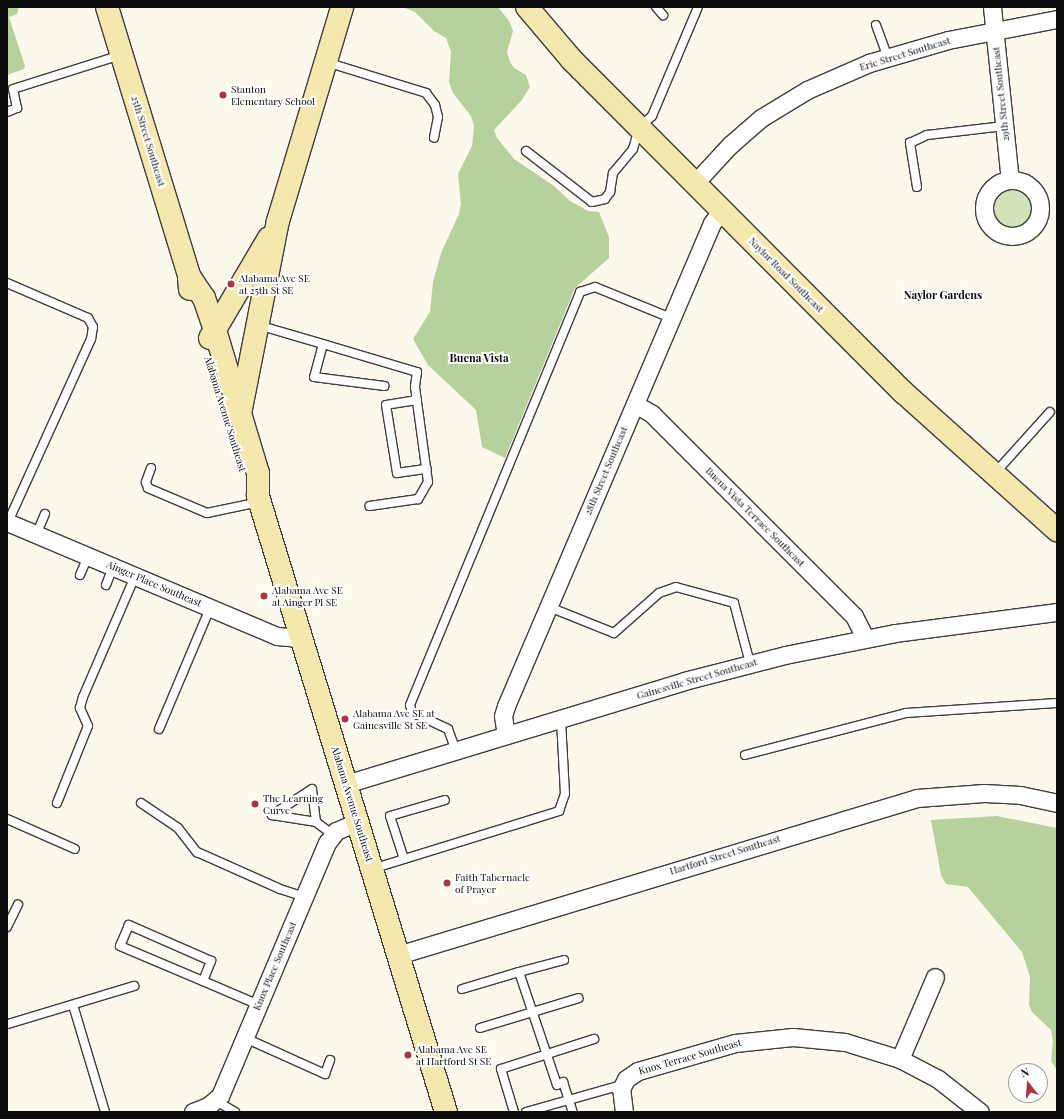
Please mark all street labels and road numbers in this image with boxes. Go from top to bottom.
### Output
street label: Erie Street Southeast [858,34,952,74]
street label: 29th Street Southeast [990,46,1012,142]
street label: 25th Street Southeast [128,94,168,188]
street label: Naylor Road Southeast [746,235,826,315]
street label: Alabama Avenue Southeast [202,355,248,473]
street label: 28th Street Southeast [582,425,630,517]
street label: Buena Vista Terrace Southeast [703,465,807,569]
street label: Ainger Place Southeast [105,558,203,610]
street label: Gainesville Street Southeast [635,656,759,702]
street label: Alabama Avenue Southeast [329,745,375,863]
street label: Hartford Street Southeast [668,832,782,878]
street label: Knox Place Southeast [251,920,299,1012]
street label: Knox Terrace Southeast [637,1037,743,1077]

